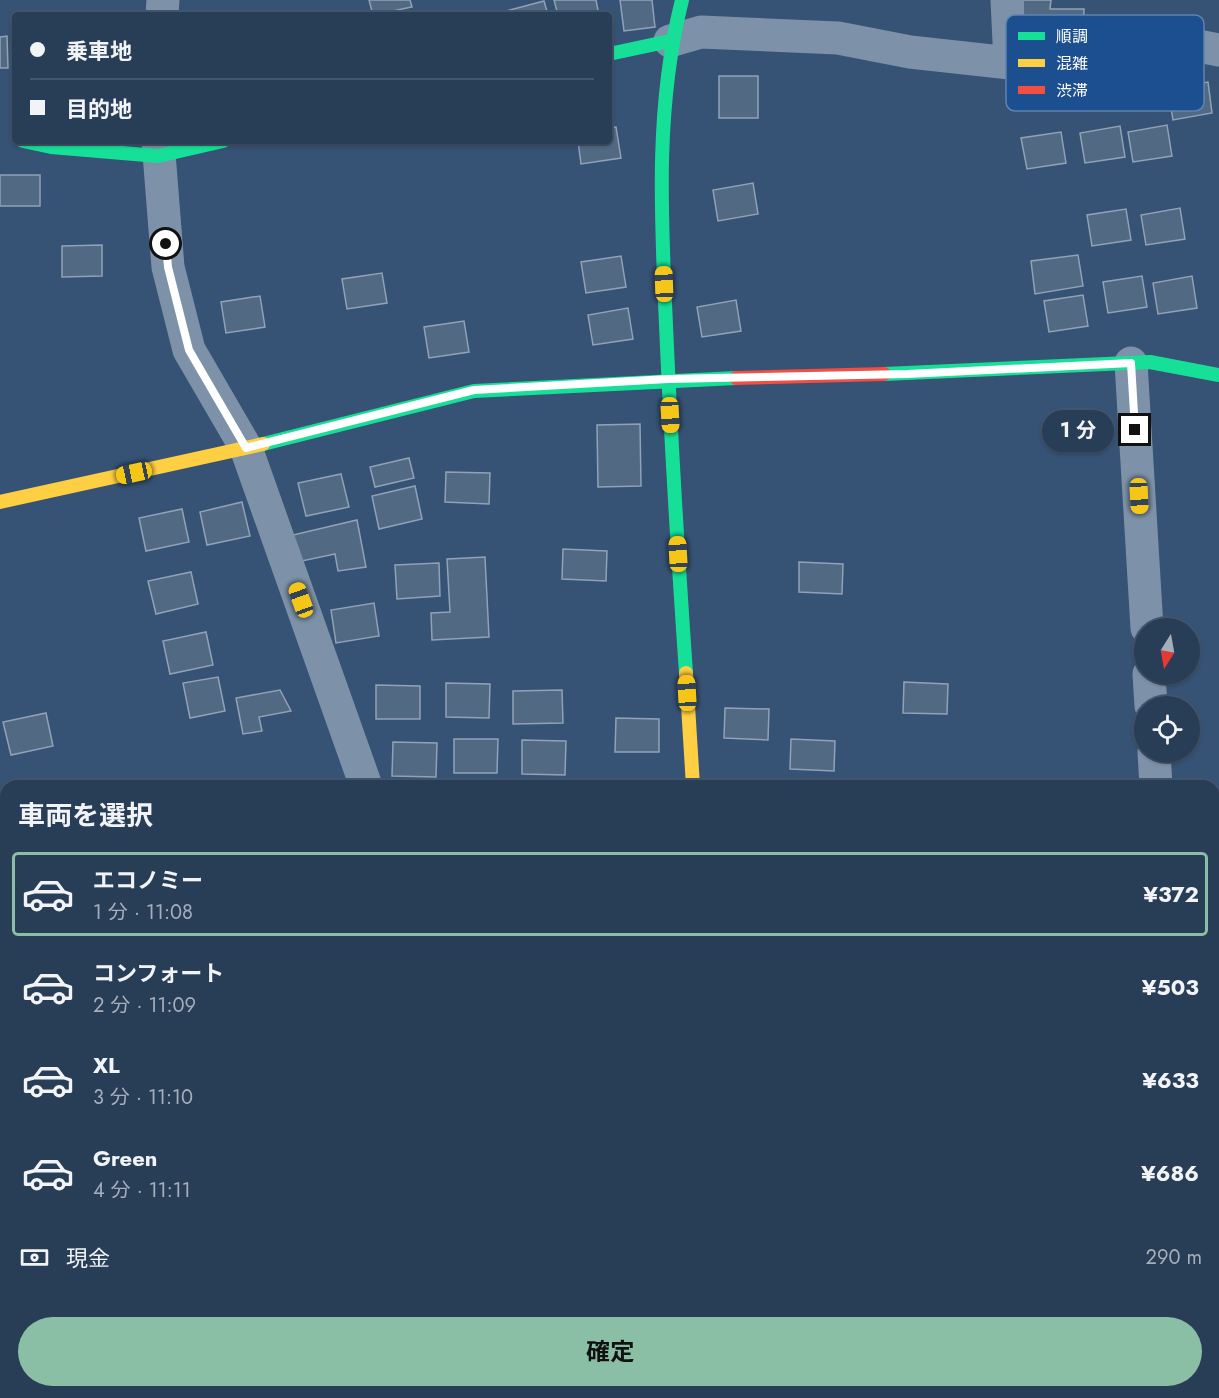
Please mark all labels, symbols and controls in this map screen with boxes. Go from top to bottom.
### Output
legend [1006,15,1204,111]
text: 順調 [1056,25,1088,48]
text: 乗車地 [66,35,132,67]
text: 混雑 [1056,52,1088,75]
text: 渋滞 [1056,79,1088,102]
text: 目的地 [66,93,132,125]
route start [152,230,179,257]
car [654,266,674,302]
car [660,397,680,433]
callout: 1 分 [1042,409,1114,451]
text: 1 分 [1060,416,1096,445]
route end [1121,416,1148,443]
car [115,460,153,486]
car [1129,478,1149,514]
car [668,536,688,572]
car [286,580,316,620]
north arrow [1134,618,1200,684]
map controls [1134,618,1200,762]
car [677,675,697,711]
button: locate [1134,696,1200,762]
text: 車両を選択 [18,796,153,835]
text: エコノミー [93,864,203,896]
icon: car [21,867,75,921]
text: ¥372 [1143,878,1199,910]
text: 1 分 · 11:08 [93,898,193,927]
text: コンフォート [93,957,224,989]
icon: car [21,960,75,1014]
text: ¥503 [1142,971,1199,1003]
text: 2 分 · 11:09 [93,991,196,1020]
text: XL [93,1049,120,1081]
icon: car [21,1053,75,1107]
text: ¥633 [1142,1064,1199,1096]
text: 3 分 · 11:10 [93,1083,193,1112]
text: Green [93,1142,157,1174]
icon: car [21,1146,75,1200]
text: ¥686 [1141,1157,1199,1189]
text: 4 分 · 11:11 [93,1176,191,1205]
icon: cash [18,1241,51,1274]
text: 現金 [66,1242,110,1274]
text: 290 m [1146,1243,1202,1272]
button: 確定 [18,1317,1202,1386]

